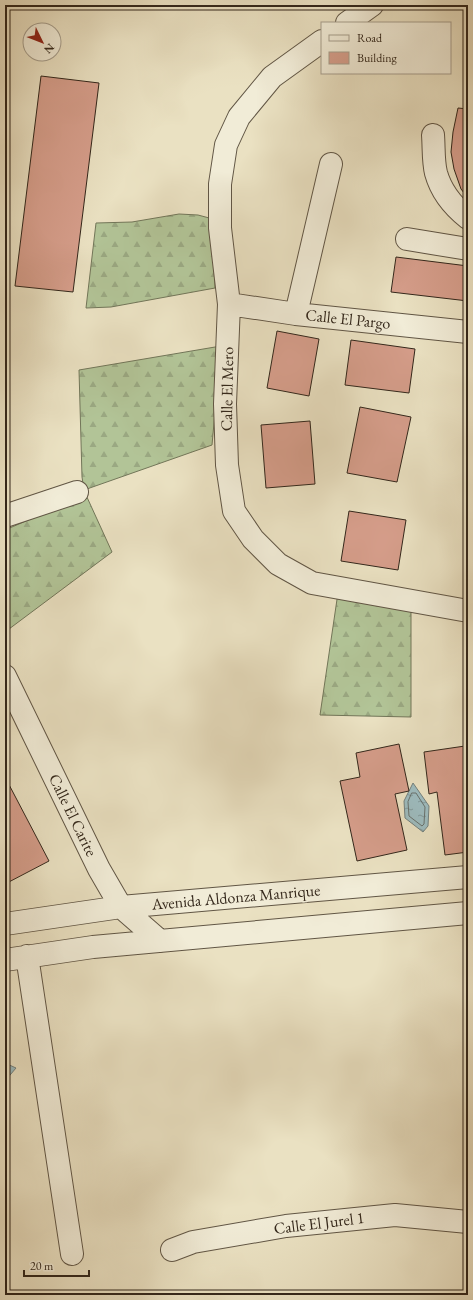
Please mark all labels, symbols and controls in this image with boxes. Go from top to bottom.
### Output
north arrow [22,22,62,62]
legend [321,22,451,74]
text: Road [357,30,383,46]
text: N [41,41,57,57]
text: Building [357,50,398,66]
street label: Calle El Pargo [304,304,392,334]
street label: Calle El Mero [216,346,238,431]
street label: Calle El Carite [44,770,102,860]
street label: Avenida Aldonza Manrique [150,879,321,915]
street label: Calle El Jurel 1 [273,1207,365,1239]
scale bar [24,1252,89,1278]
text: 20 m [30,1258,54,1274]

